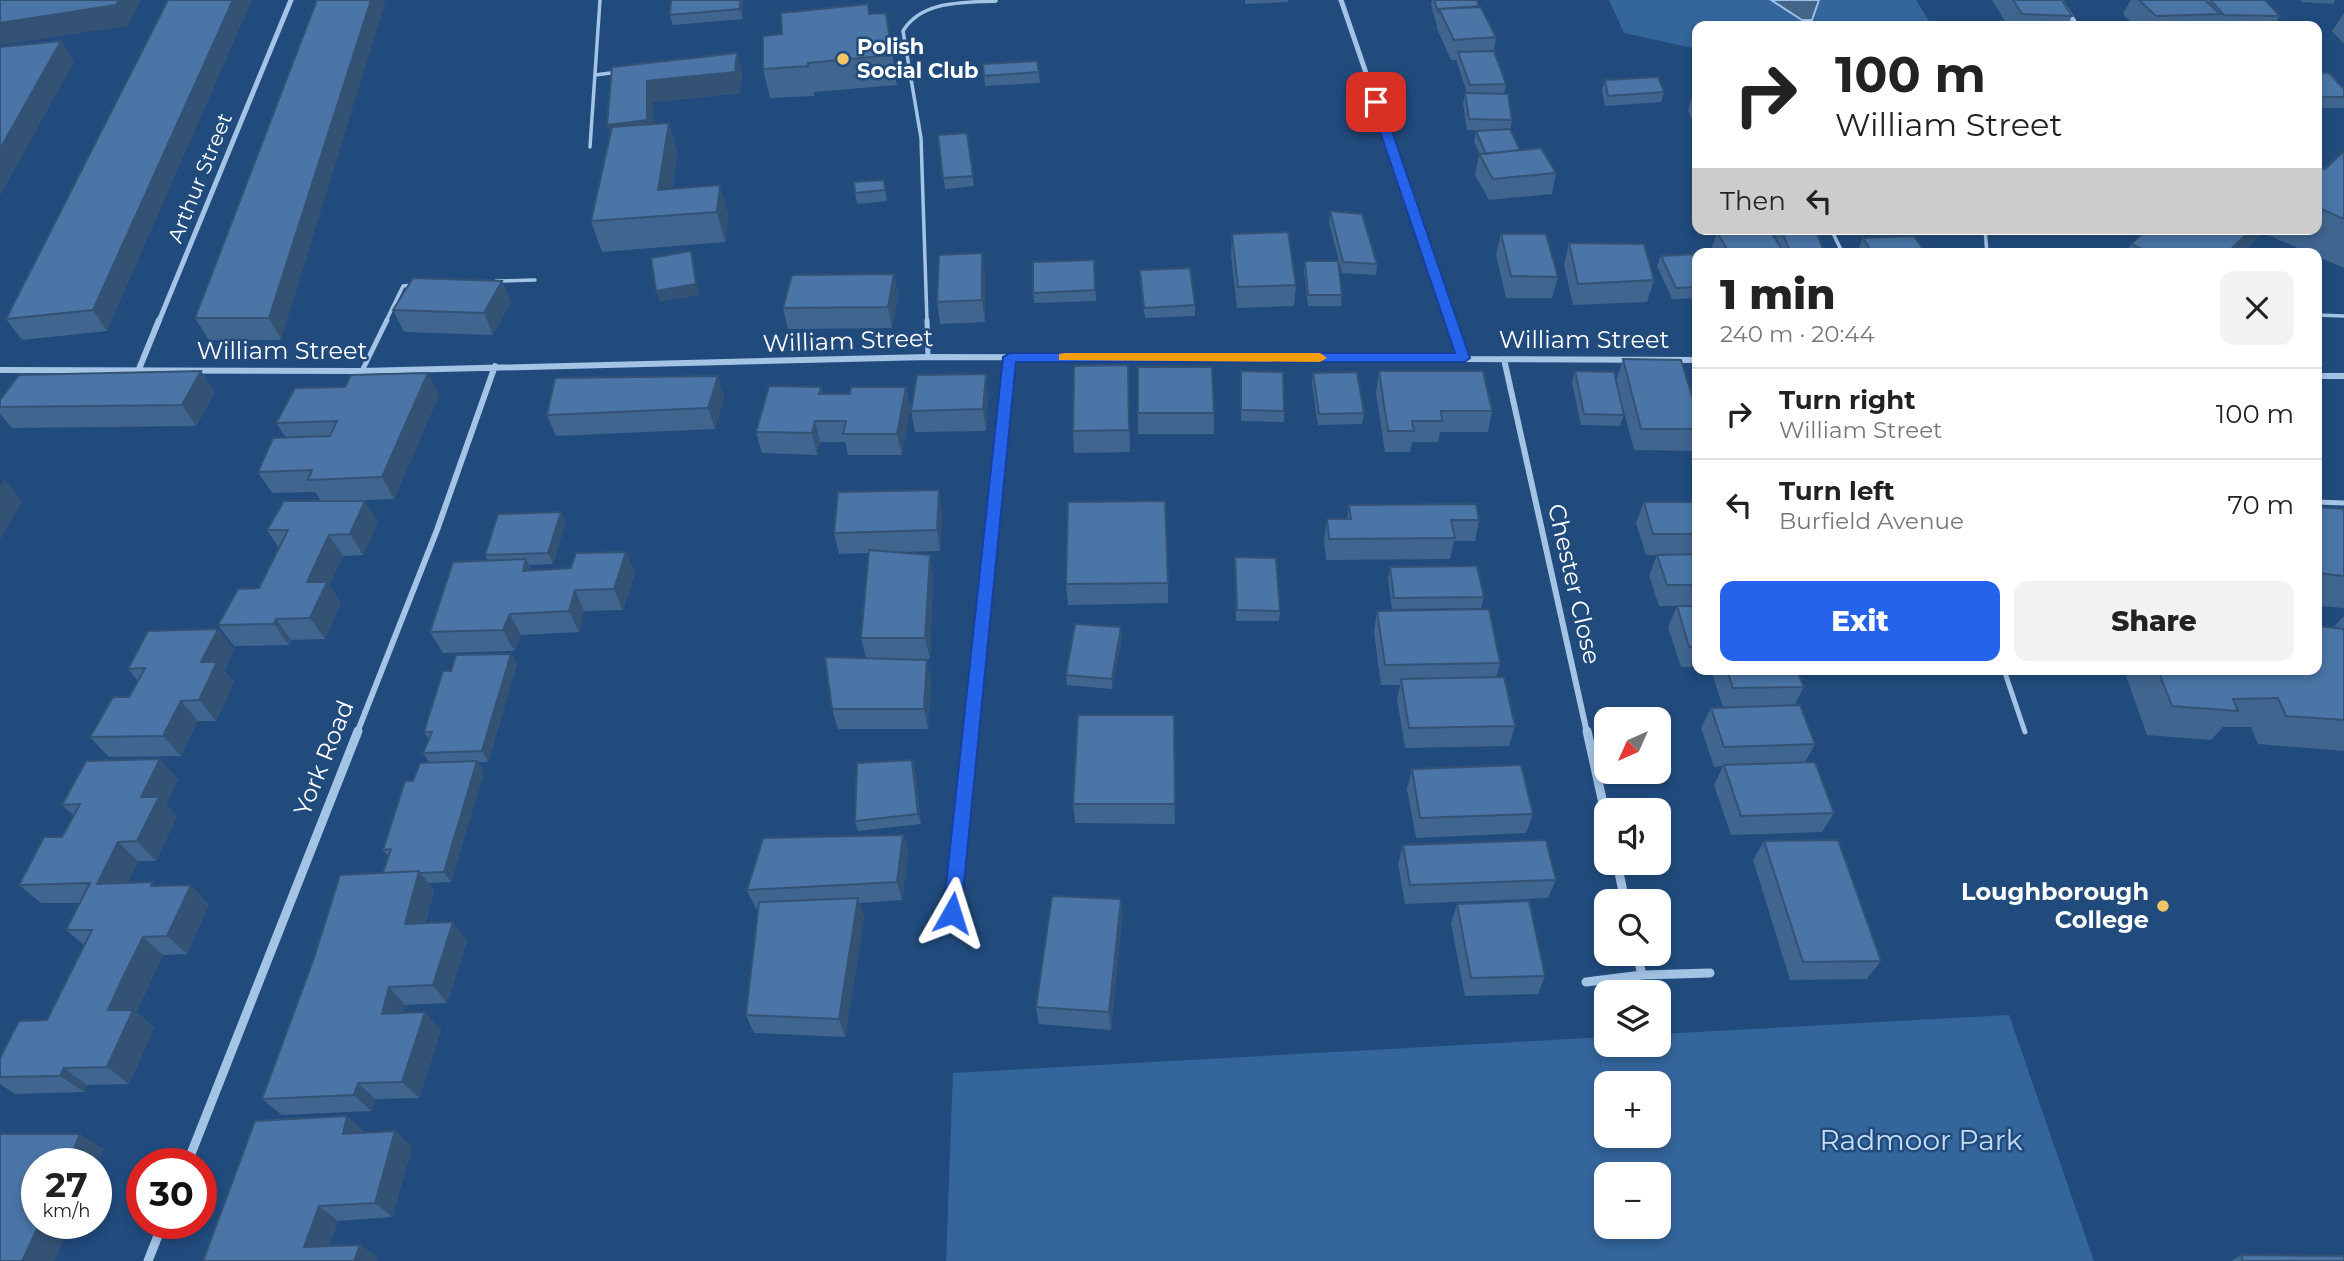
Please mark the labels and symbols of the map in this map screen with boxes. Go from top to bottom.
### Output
place label: Polish Social Club [857,34,978,83]
marker: Polish Social Club [835,51,851,67]
pin [1346,72,1406,132]
street label: Arthur Street [162,109,237,246]
street label: William Street [762,323,934,358]
street label: William Street [1499,325,1670,354]
street label: William Street [197,336,368,365]
street label: Chester Close [1542,501,1607,667]
street label: York Road [287,696,360,820]
north arrow [1594,707,1671,784]
position arrow [915,876,989,950]
place label: Loughborough College [1961,877,2149,934]
marker: Loughborough College [2155,898,2171,914]
park label: Radmoor Park [1820,1123,2023,1157]
speed limit sign: 30 [126,1148,217,1239]

